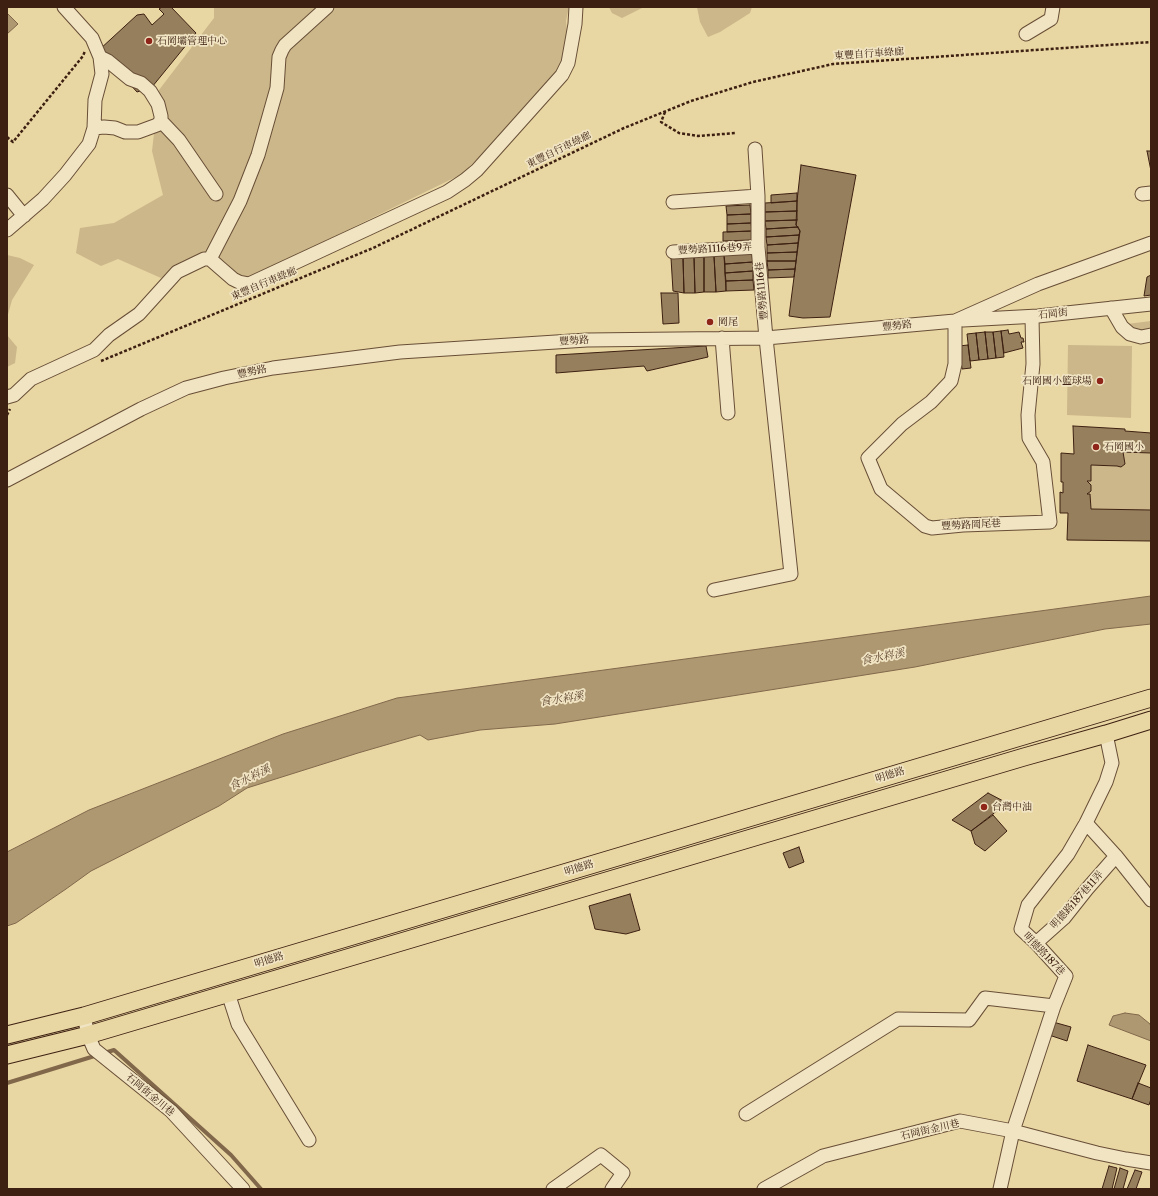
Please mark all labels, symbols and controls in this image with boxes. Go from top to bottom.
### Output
place label: 石岡壩管理中心 [157,35,227,47]
marker: 石岡壩管理中心 [144,36,154,46]
street label: 東豐自行車綠廊 [834,46,904,62]
street label: 東豐自行車綠廊 [525,129,593,171]
street label: 豐勢路1116巷9弄 [678,241,752,257]
street label: 豐勢路1116巷 [753,261,771,321]
street label: 東豐自行車綠廊 [229,265,299,303]
street label: 石岡街 [1037,306,1069,322]
place label: 岡尾 [718,316,738,328]
marker: 岡尾 [705,317,715,327]
street label: 豐勢路 [881,318,913,334]
street label: 豐勢路 [559,334,589,348]
street label: 豐勢路 [236,363,268,381]
place label: 石岡國小籃球場 [1022,375,1092,387]
marker: 石岡國小籃球場 [1095,376,1105,386]
place label: 石岡國小 [1104,441,1144,453]
marker: 石岡國小 [1091,442,1101,452]
street label: 豐勢路岡尾巷 [941,517,1001,533]
water label: 食水嵙溪 [860,646,906,668]
water label: 食水嵙溪 [539,689,585,709]
water label: 食水嵙溪 [227,762,273,794]
street label: 明德路 [874,765,906,785]
place label: 台灣中油 [992,801,1032,813]
marker: 台灣中油 [979,802,989,812]
street label: 明德路 [563,858,595,878]
street label: 明德路187巷11弄 [1048,869,1106,931]
street label: 明德路187巷 [1021,930,1067,978]
street label: 明德路 [253,950,285,970]
street label: 石岡街金川巷 [123,1071,177,1119]
street label: 石岡街金川巷 [899,1117,961,1143]

